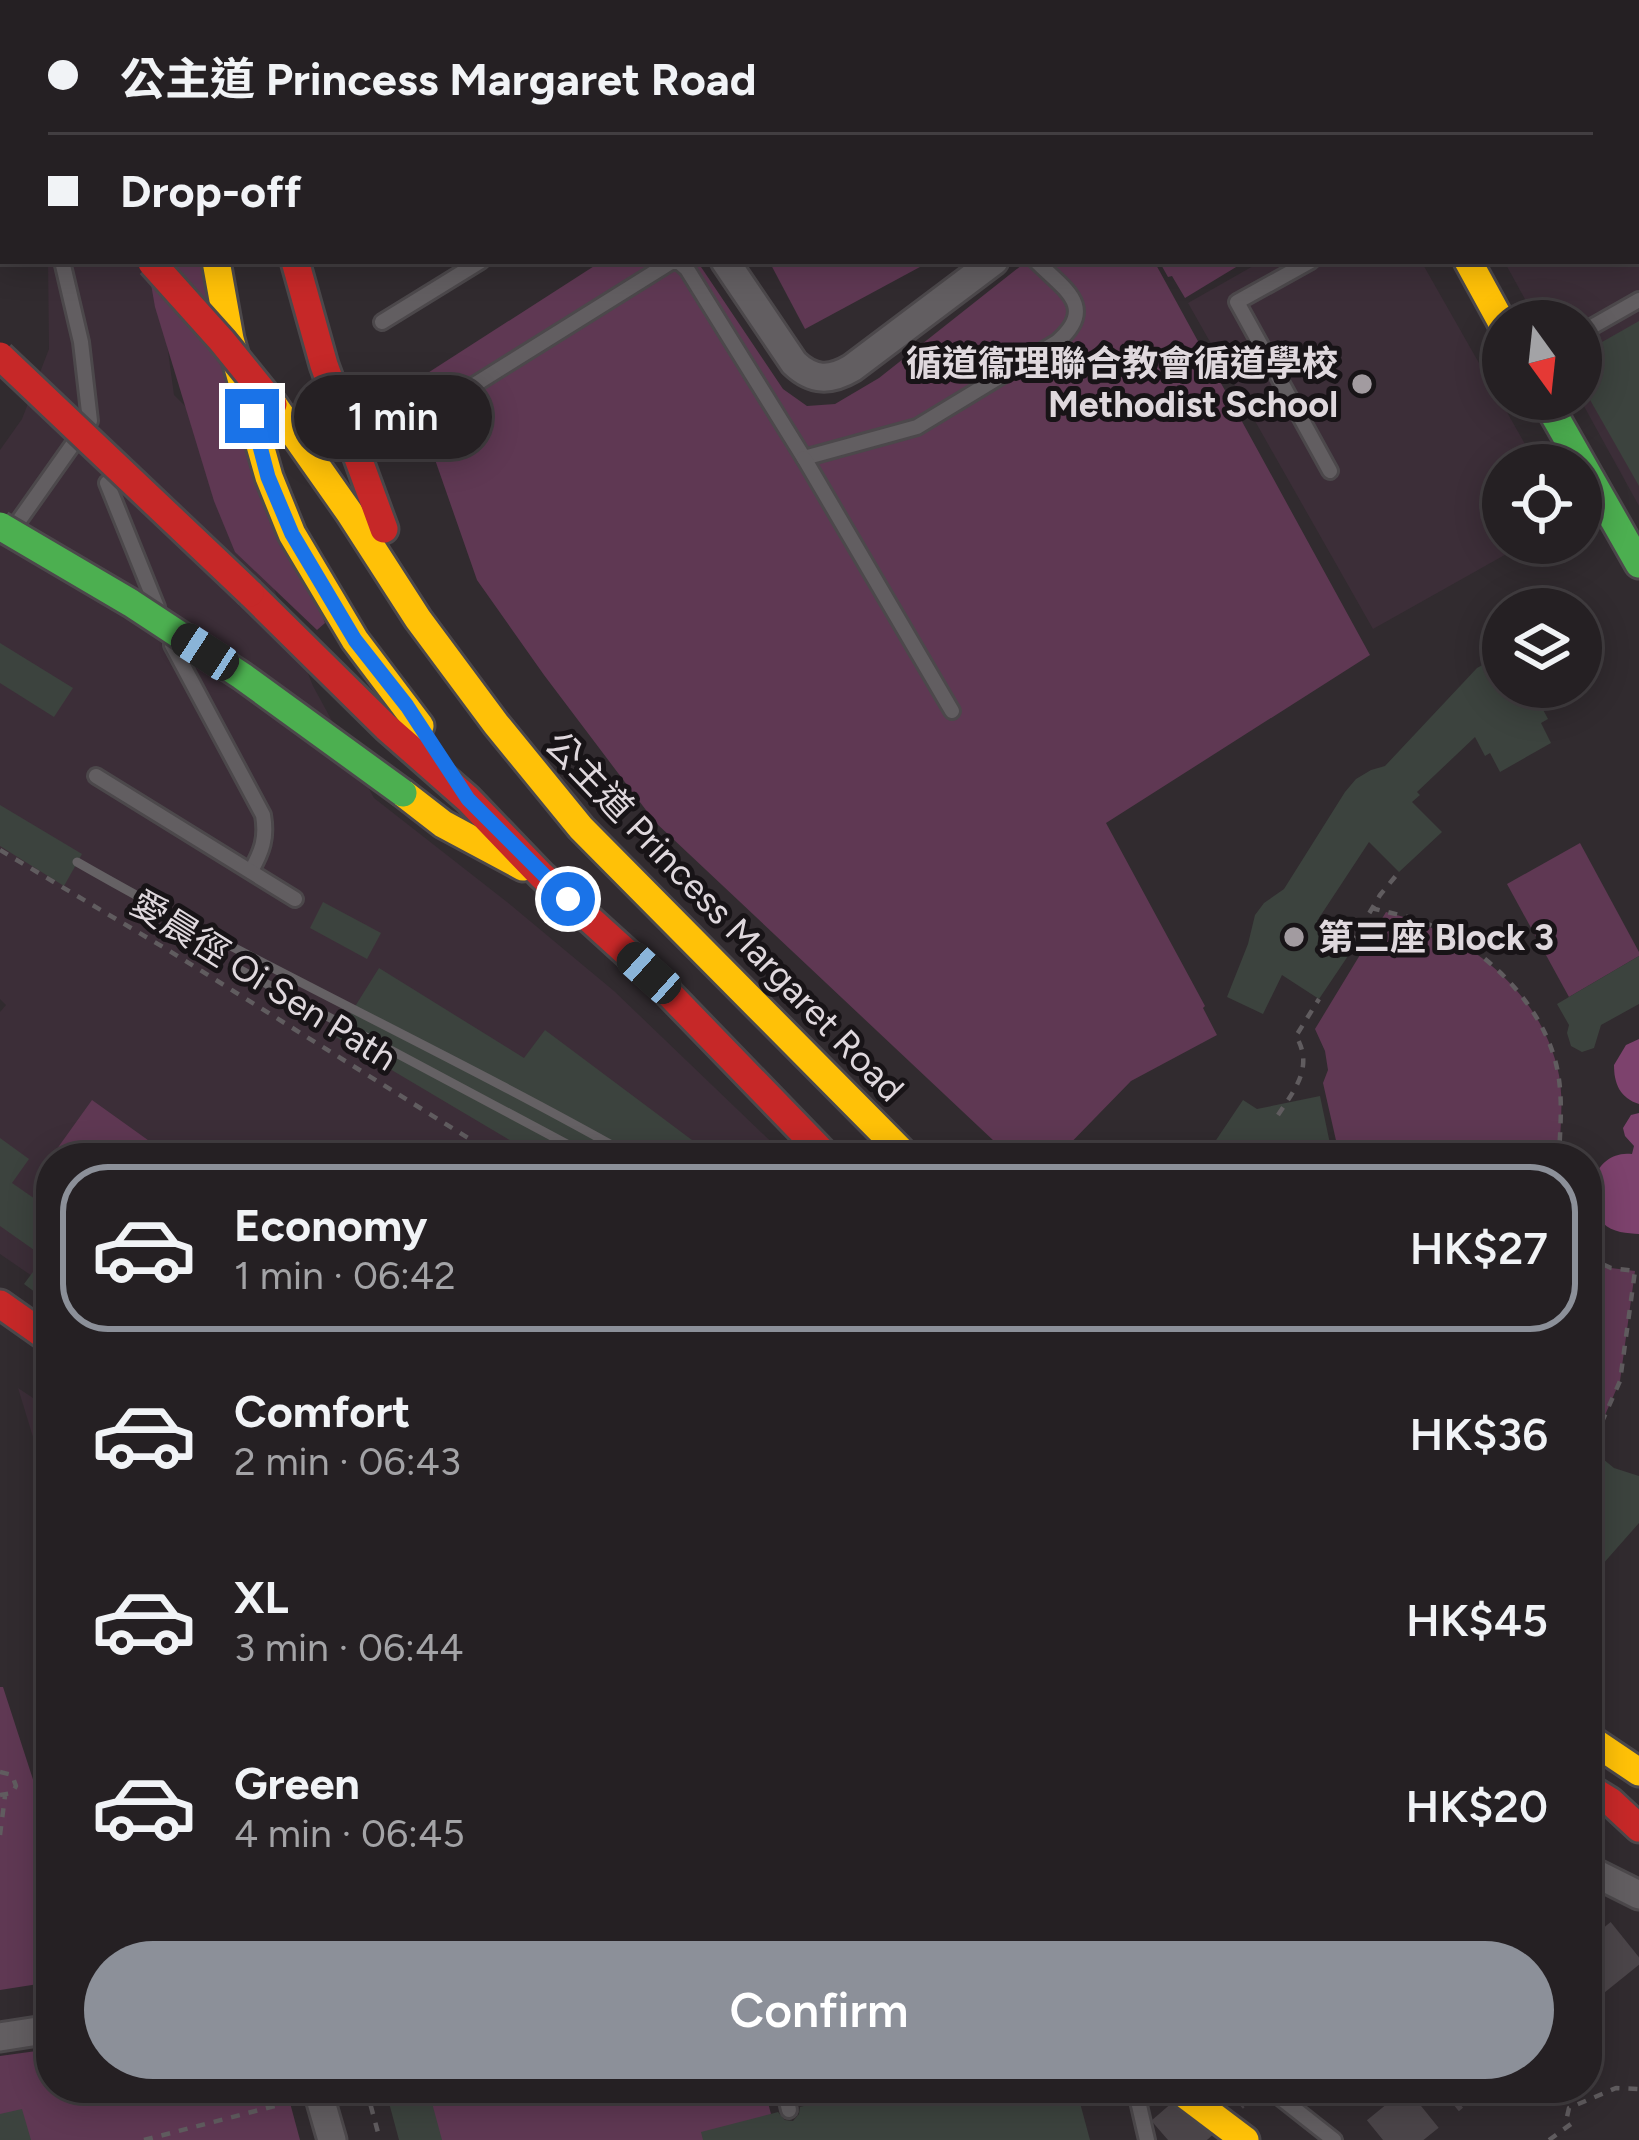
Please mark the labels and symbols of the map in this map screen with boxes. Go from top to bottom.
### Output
north arrow [1482,300,1602,420]
place label: 循道衞理聯合教會循道學校 Methodist School [906,342,1338,426]
marker: 循道衞理聯合教會循道學校 Methodist School [1349,371,1375,397]
callout: 1 min [294,374,492,458]
route end [225,389,279,443]
car [165,617,245,687]
street label: 公主道 Princess Margaret Road [536,722,913,1110]
route start [541,872,595,926]
street label: 愛晨徑 Oi Sen Path [123,881,405,1080]
place label: 第三座 Block 3 [1318,916,1554,959]
marker: 第三座 Block 3 [1281,924,1307,950]
car [610,936,688,1010]

